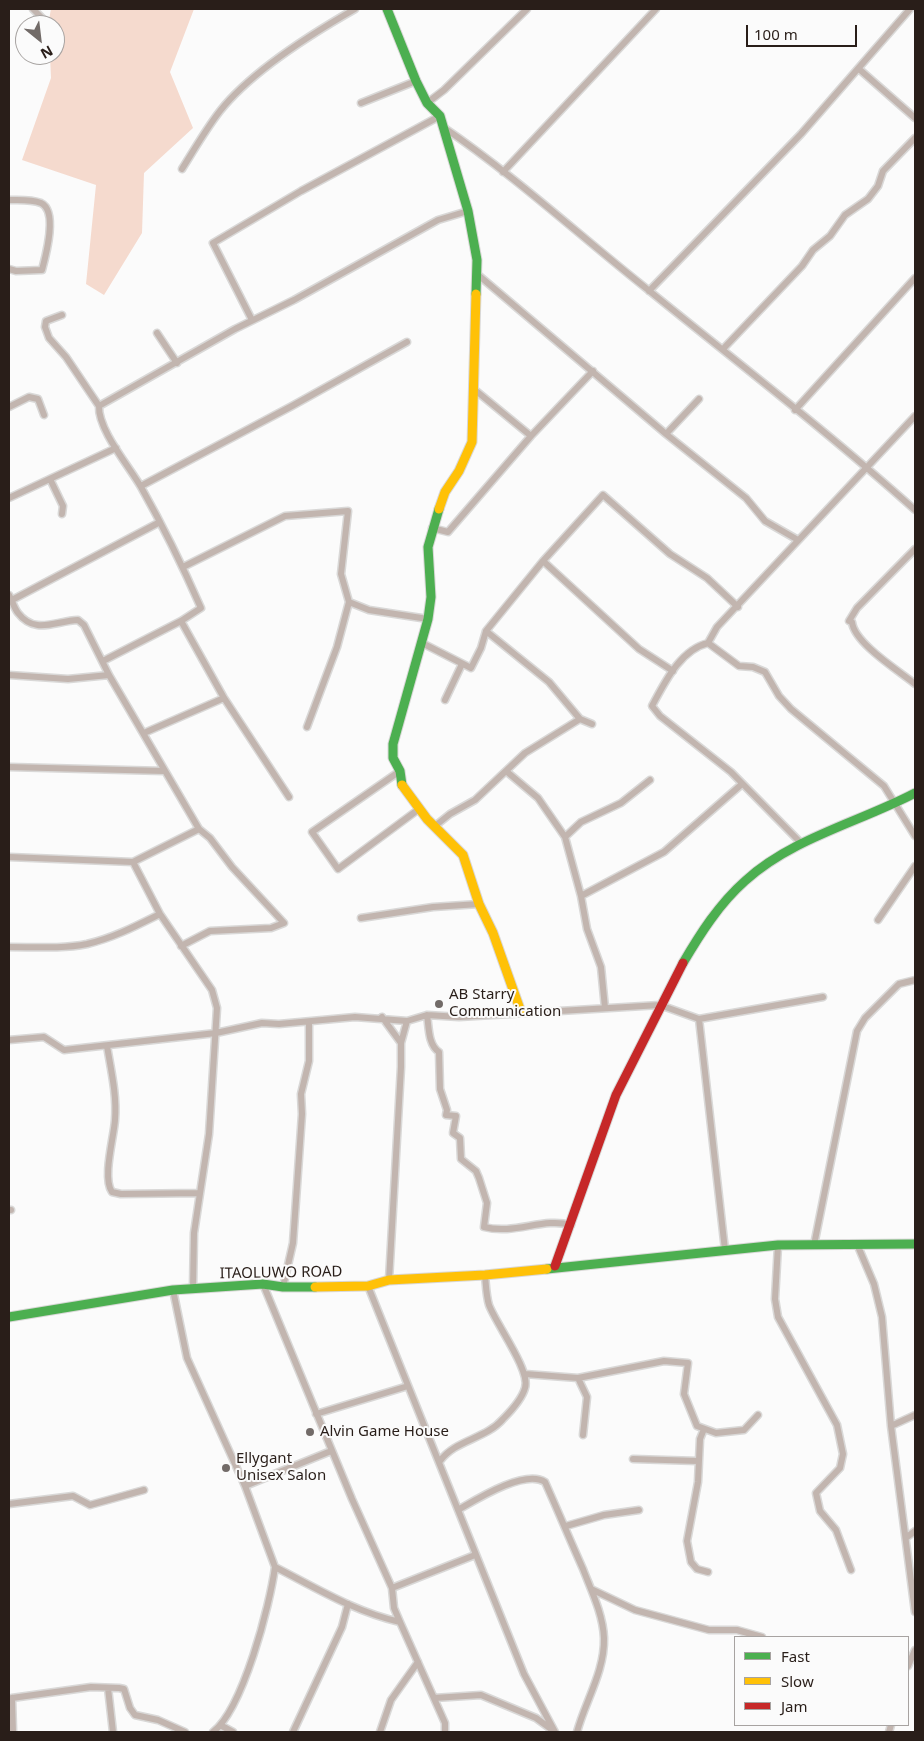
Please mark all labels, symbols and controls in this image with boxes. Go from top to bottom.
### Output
north arrow [15,15,65,65]
scale bar [749,15,860,47]
text: 100 m [754,24,798,44]
text: N [37,42,57,64]
place label: AB Starry Communication [449,986,561,1021]
marker: AB Starry Communication [433,998,445,1010]
street label: ITAOLUWO ROAD [219,1263,343,1283]
place label: Alvin Game House [320,1423,449,1441]
marker: Alvin Game House [304,1426,316,1438]
place label: Ellygant Unisex Salon [236,1450,326,1485]
marker: Ellygant Unisex Salon [220,1462,232,1474]
legend [734,1636,909,1726]
text: Fast [781,1646,810,1666]
text: Slow [781,1671,814,1691]
text: Jam [781,1696,808,1716]

